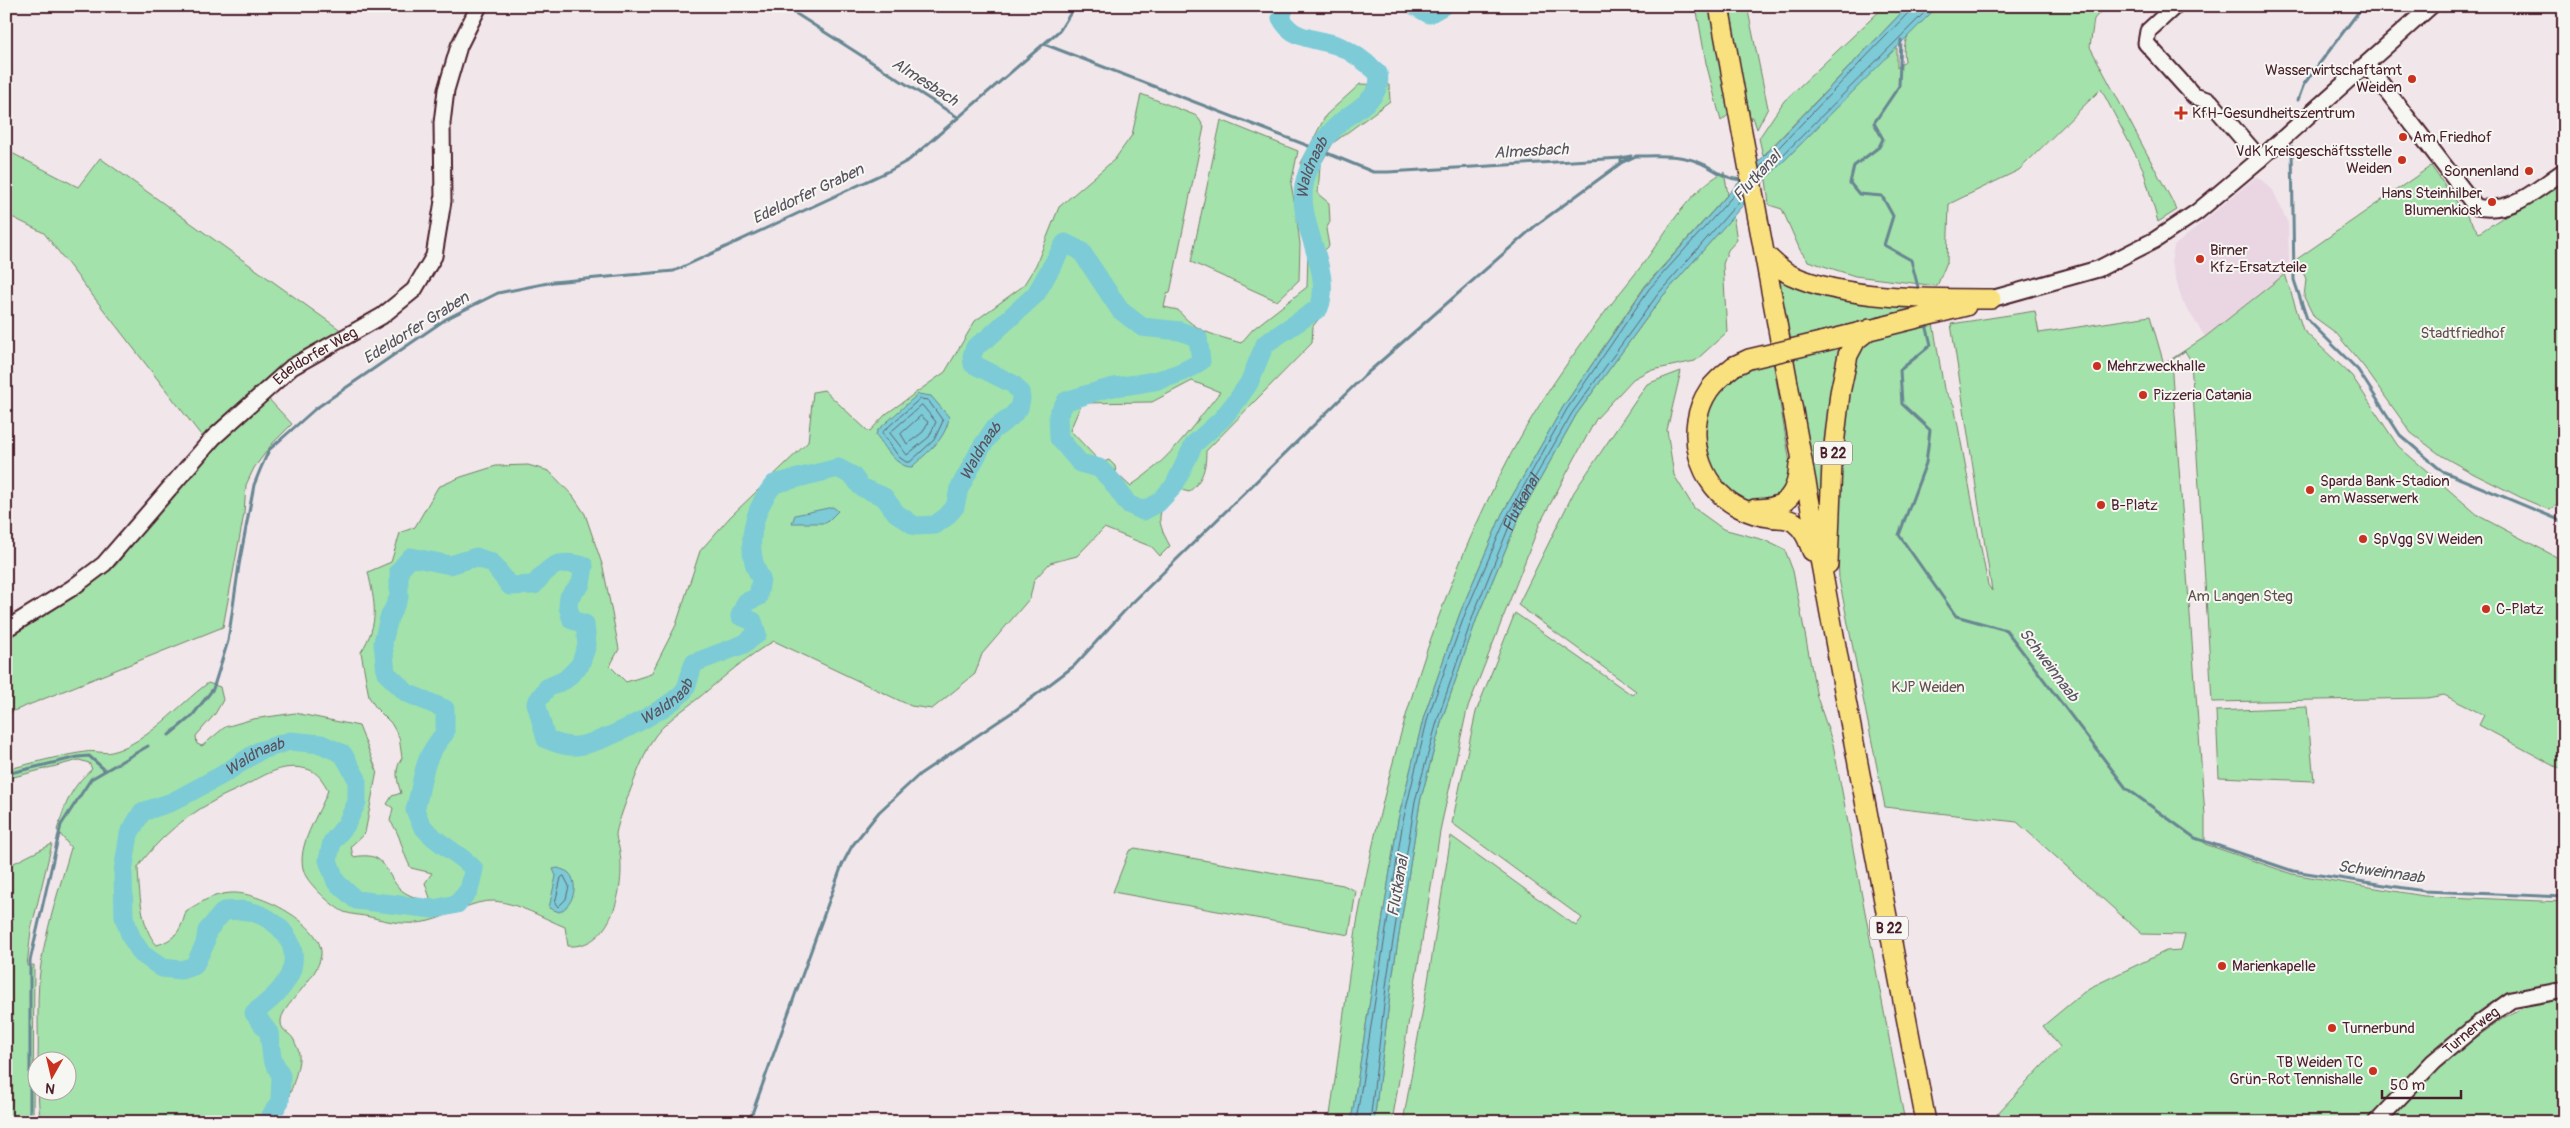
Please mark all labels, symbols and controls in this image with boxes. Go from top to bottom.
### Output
water label: Almesbach [888,53,963,111]
place label: Wasserwirtschaftamt Weiden [2265,61,2403,97]
marker: Wasserwirtschaftamt Weiden [2406,73,2418,85]
place label: KfH-Gesundheitszentrum [2192,104,2355,123]
marker: KfH-Gesundheitszentrum [2174,106,2188,120]
place label: Am Friedhof [2413,128,2492,147]
marker: Am Friedhof [2397,131,2409,143]
water label: Waldnaab [1293,132,1334,199]
water label: Almesbach [1493,139,1570,163]
place label: VdK Kreisgeschäftsstelle Weiden [2236,142,2393,178]
water label: Flutkanal [1729,145,1787,205]
marker: VdK Kreisgeschäftsstelle Weiden [2396,154,2408,166]
water label: Edeldorfer Graben [749,159,868,229]
place label: Sonnenland [2444,162,2519,181]
marker: Sonnenland [2523,165,2535,177]
place label: Hans Steinhilber Blumenkiosk [2381,184,2483,220]
marker: Hans Steinhilber Blumenkiosk [2486,196,2498,208]
place label: Birner Kfz-Ersatzteile [2210,241,2307,277]
marker: Birner Kfz-Ersatzteile [2194,253,2206,265]
water label: Edeldorfer Graben [360,287,473,368]
street label: Edeldorfer Weg [269,323,361,389]
park label: Stadtfriedhof [2420,324,2506,343]
place label: Mehrzweckhalle [2107,357,2206,376]
marker: Mehrzweckhalle [2091,360,2103,372]
place label: Pizzeria Catania [2153,386,2252,405]
marker: Pizzeria Catania [2137,389,2149,401]
water label: Waldnaab [955,417,1006,484]
road number: B 22 [1814,442,1852,464]
water label: Flutkanal [1498,469,1546,535]
place label: Sparda Bank-Stadion am Wasserwerk [2320,472,2450,508]
marker: Sparda Bank-Stadion am Wasserwerk [2304,484,2316,496]
place label: B-Platz [2111,496,2158,515]
marker: B-Platz [2095,499,2107,511]
place label: SpVgg SV Weiden [2373,530,2483,549]
marker: SpVgg SV Weiden [2357,533,2369,545]
park label: Am Langen Steg [2187,587,2293,606]
place label: C-Platz [2496,600,2544,619]
marker: C-Platz [2480,603,2492,615]
water label: Schweinnaab [2015,624,2084,707]
water label: Waldnaab [636,675,699,729]
park label: KJP Weiden [1891,678,1965,697]
water label: Waldnaab [221,733,288,780]
water label: Flutkanal [1383,852,1414,918]
water label: Schweinnaab [2336,856,2427,888]
road number: B 22 [1870,916,1908,940]
place label: Marienkapelle [2232,957,2316,976]
marker: Marienkapelle [2216,960,2228,972]
street label: Turnerweg [2439,1002,2503,1059]
place label: Turnerbund [2342,1019,2415,1038]
marker: Turnerbund [2326,1022,2338,1034]
north arrow [28,1050,78,1100]
place label: TB Weiden TC Grün-Rot Tennishalle [2230,1053,2364,1089]
marker: TB Weiden TC Grün-Rot Tennishalle [2367,1065,2379,1077]
scale bar [2382,1068,2461,1100]
text: 50 m [2390,1076,2425,1095]
text: N [44,1079,56,1097]

